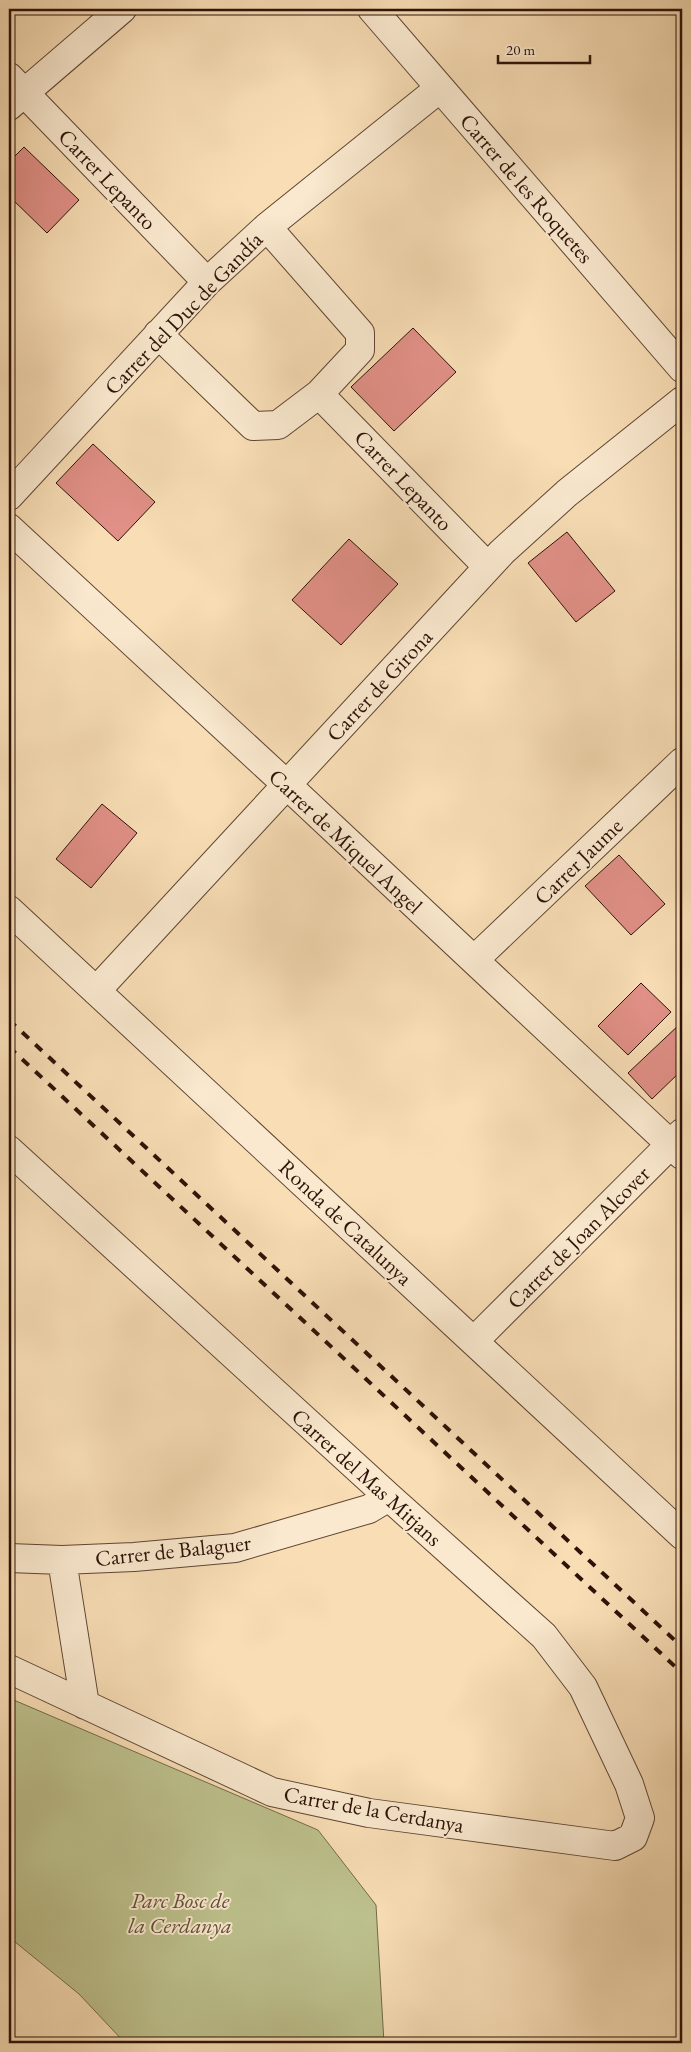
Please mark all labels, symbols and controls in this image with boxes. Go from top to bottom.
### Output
scale bar [498,32,591,64]
text: 20 m [506,40,535,59]
street label: Carrer de les Roquetes [453,107,600,269]
street label: Carrer Lepanto [52,123,163,236]
street label: Carrer del Duc de Gandía [98,225,269,401]
street label: Carrer Lepanto [348,424,459,537]
street label: Carrer de Girona [320,623,439,748]
street label: Carrer de Miquel Angel [263,762,429,920]
street label: Carrer Jaume [528,811,629,911]
street label: Ronda de Catalunya [273,1153,419,1292]
street label: Carrer de Joan Alcover [501,1159,657,1315]
street label: Carrer del Mas Mitjans [285,1402,448,1553]
street label: Carrer de Balaguer [94,1528,253,1573]
street label: Carrer de la Cerdanya [282,1779,466,1840]
park label: Parc Bosc de la Cerdanya [128,1886,232,1940]

